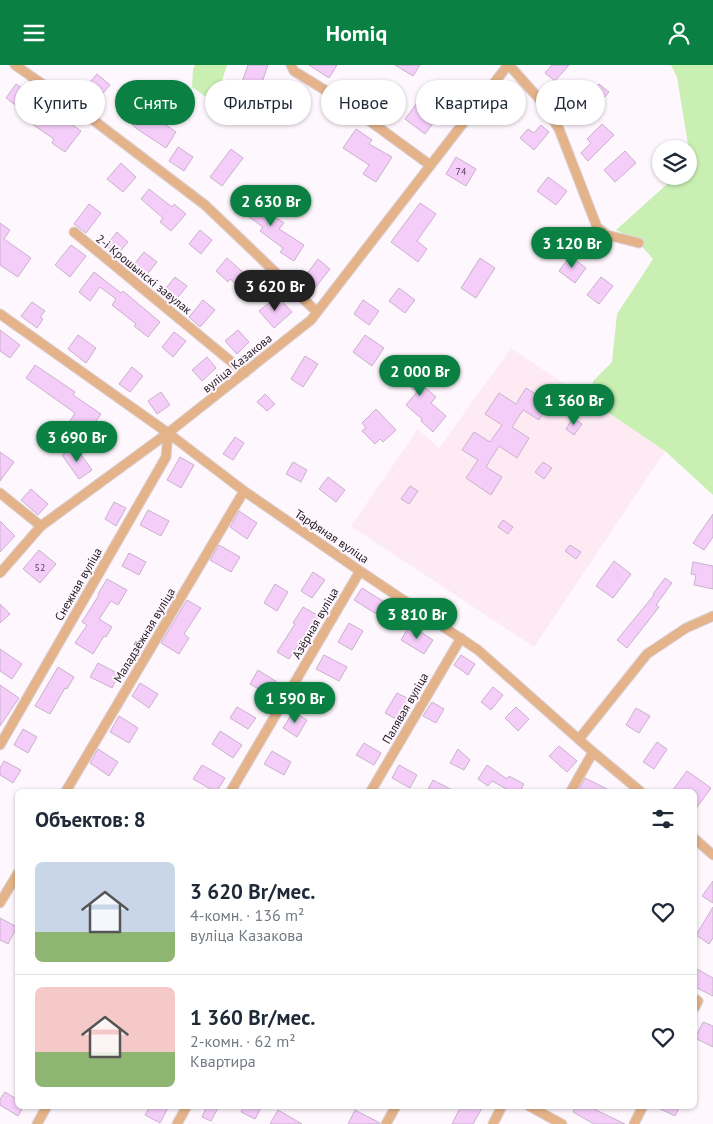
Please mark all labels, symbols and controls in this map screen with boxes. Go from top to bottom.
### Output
icon: menu [20,19,48,47]
text: Homiq [326,19,387,47]
icon: person [665,19,693,47]
chip: Купить [15,80,105,125]
chip: Снять [115,80,195,125]
chip: Фильтры [205,80,311,125]
chip: Новое [321,80,406,125]
chip: Квартира [416,80,526,125]
chip: Дом [536,80,605,125]
map controls [652,140,697,185]
button: layers [652,140,697,185]
house number: 74 [456,165,467,178]
pin: 2 630 Br [219,185,323,227]
text: 2 630 Br [241,191,301,211]
pin: 3 120 Br [520,227,624,269]
street label: 2-і Крошынскі завулак [93,231,195,317]
text: 3 120 Br [542,233,602,253]
pin: 3 620 Br [223,269,327,312]
text: 3 620 Br [245,276,305,296]
street label: вуліца Казакова [199,330,275,396]
pin: 2 000 Br [368,355,472,397]
text: 2 000 Br [390,361,450,381]
pin: 1 360 Br [522,383,626,426]
text: 1 360 Br [544,390,604,410]
pin: 3 690 Br [25,421,129,463]
text: 3 690 Br [47,427,107,447]
street label: Тарфяная вуліца [292,506,372,566]
street label: Снежная вуліца [51,545,105,623]
house number: 52 [35,561,45,574]
street label: Маладзёжная вуліца [110,585,178,685]
street label: Азёрная вуліца [289,585,341,661]
pin: 3 810 Br [365,597,469,640]
text: 3 810 Br [387,604,447,624]
street label: Палявая вуліца [379,670,431,746]
pin: 1 590 Br [243,681,347,724]
text: 1 590 Br [265,688,325,708]
icon: filters [649,805,677,833]
text: Объектов: 8 [35,806,146,833]
text: 3 620 Br/мес. [190,878,315,905]
icon: home [75,882,135,942]
icon: heart [649,898,677,926]
text: 4-комн. · 136 m² [190,905,304,925]
text: вуліца Казакова [190,925,303,945]
text: 1 360 Br/мес. [190,1004,315,1031]
icon: home [75,1007,135,1067]
icon: heart [649,1023,677,1051]
text: 2-комн. · 62 m² [190,1031,296,1051]
text: Квартира [190,1051,256,1071]

